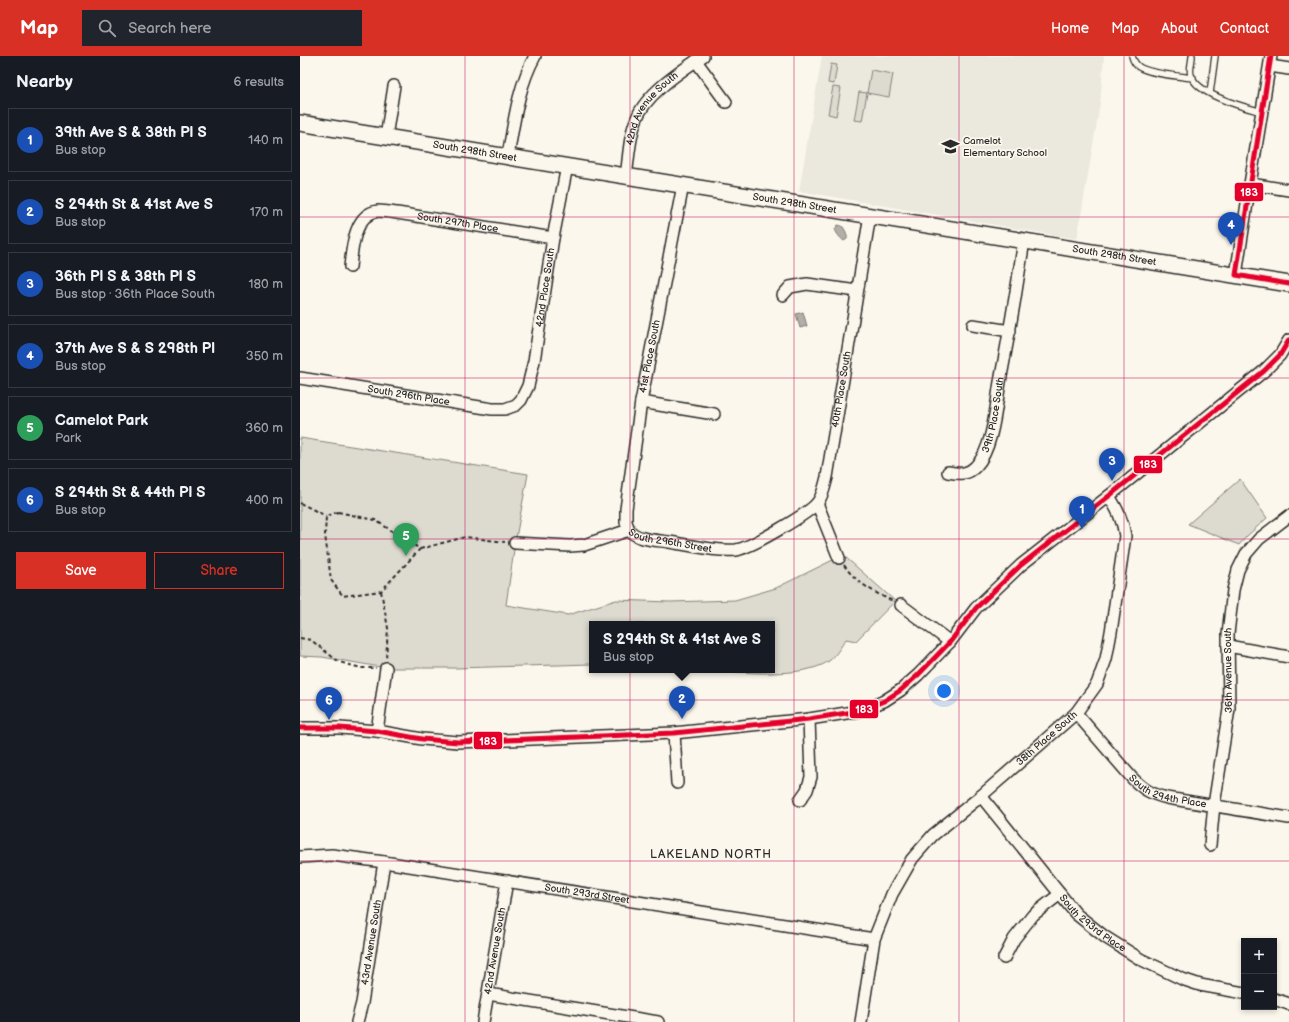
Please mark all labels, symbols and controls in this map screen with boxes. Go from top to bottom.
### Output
search box [82,10,362,46]
text: Map [20,17,58,40]
icon: search [96,17,118,39]
text: Search here [128,19,211,38]
text: Home [1051,20,1089,37]
text: Map [1111,20,1139,37]
text: About [1161,20,1198,37]
text: Contact [1220,20,1269,37]
street label: 42nd Avenue South [624,69,681,146]
text: Nearby [16,72,73,92]
text: 6 results [234,74,284,90]
text: 39th Ave S & 38th Pl S [55,123,207,142]
text: 1 [27,132,33,148]
text: 140 m [248,132,283,148]
place label: Camelot Elementary School [963,135,1047,159]
school or university icon: Camelot Elementary School [940,137,960,157]
street label: South 298th Street [432,139,517,164]
text: Bus stop [55,142,106,158]
line badge: 183 [1234,182,1264,202]
text: 183 [1240,186,1258,199]
street label: South 298th Street [752,191,837,216]
text: S 294th St & 41st Ave S [55,195,213,214]
text: 2 [26,204,34,220]
text: 170 m [250,204,283,220]
street label: South 297th Place [416,210,499,235]
pin: 4 [1218,212,1244,245]
text: Bus stop [55,214,106,230]
street label: South 298th Street [1072,243,1157,268]
street label: 42nd Place South [533,247,557,328]
text: 36th Pl S & 38th Pl S [55,267,196,286]
text: 3 [26,276,34,292]
text: 180 m [248,276,283,292]
text: Bus stop · 36th Place South [55,286,215,302]
street label: 41st Place South [637,318,663,394]
text: 37th Ave S & S 298th Pl [55,339,215,358]
text: 4 [26,348,34,364]
text: 350 m [246,348,283,364]
street label: 40th Place South [829,350,854,428]
text: Bus stop [55,358,106,374]
street label: 39th Place South [979,376,1007,455]
street label: South 296th Place [367,383,451,408]
text: Camelot Park [55,411,148,430]
text: 5 [26,420,34,436]
text: 360 m [245,420,283,436]
text: Park [55,430,81,446]
pin: 3 [1099,448,1125,481]
line badge: 183 [1133,455,1163,474]
text: 183 [1139,458,1157,471]
text: S 294th St & 44th Pl S [55,483,205,502]
text: 6 [26,492,34,508]
text: 400 m [246,492,283,508]
pin: 1 [1069,496,1095,529]
text: Bus stop [55,502,106,518]
pin: 5 [393,523,419,556]
street label: South 296th Street [626,526,713,555]
button: Save [16,552,146,589]
button: Share [154,552,284,589]
popup [589,621,775,673]
street label: 36th Avenue South [1222,626,1235,714]
text: S 294th St & 41st Ave S [603,630,761,649]
text: Bus stop [603,649,654,665]
your location [934,681,954,701]
pin: 2 [669,686,695,719]
pin: 6 [316,687,342,720]
line badge: 183 [849,699,879,719]
text: 183 [855,703,873,716]
street label: 38th Place South [1014,708,1080,768]
line badge: 183 [473,731,503,750]
text: 183 [479,735,497,748]
street label: South 294th Place [1126,772,1207,810]
district label: LAKELAND NORTH [650,847,772,862]
street label: South 293rd Street [544,881,630,906]
street label: South 293rd Place [1057,892,1128,955]
street label: 43rd Avenue South [359,898,384,986]
street label: 42nd Avenue South [482,906,508,995]
map controls [1241,938,1277,1010]
button: + [1241,938,1277,974]
button: − [1241,974,1277,1010]

